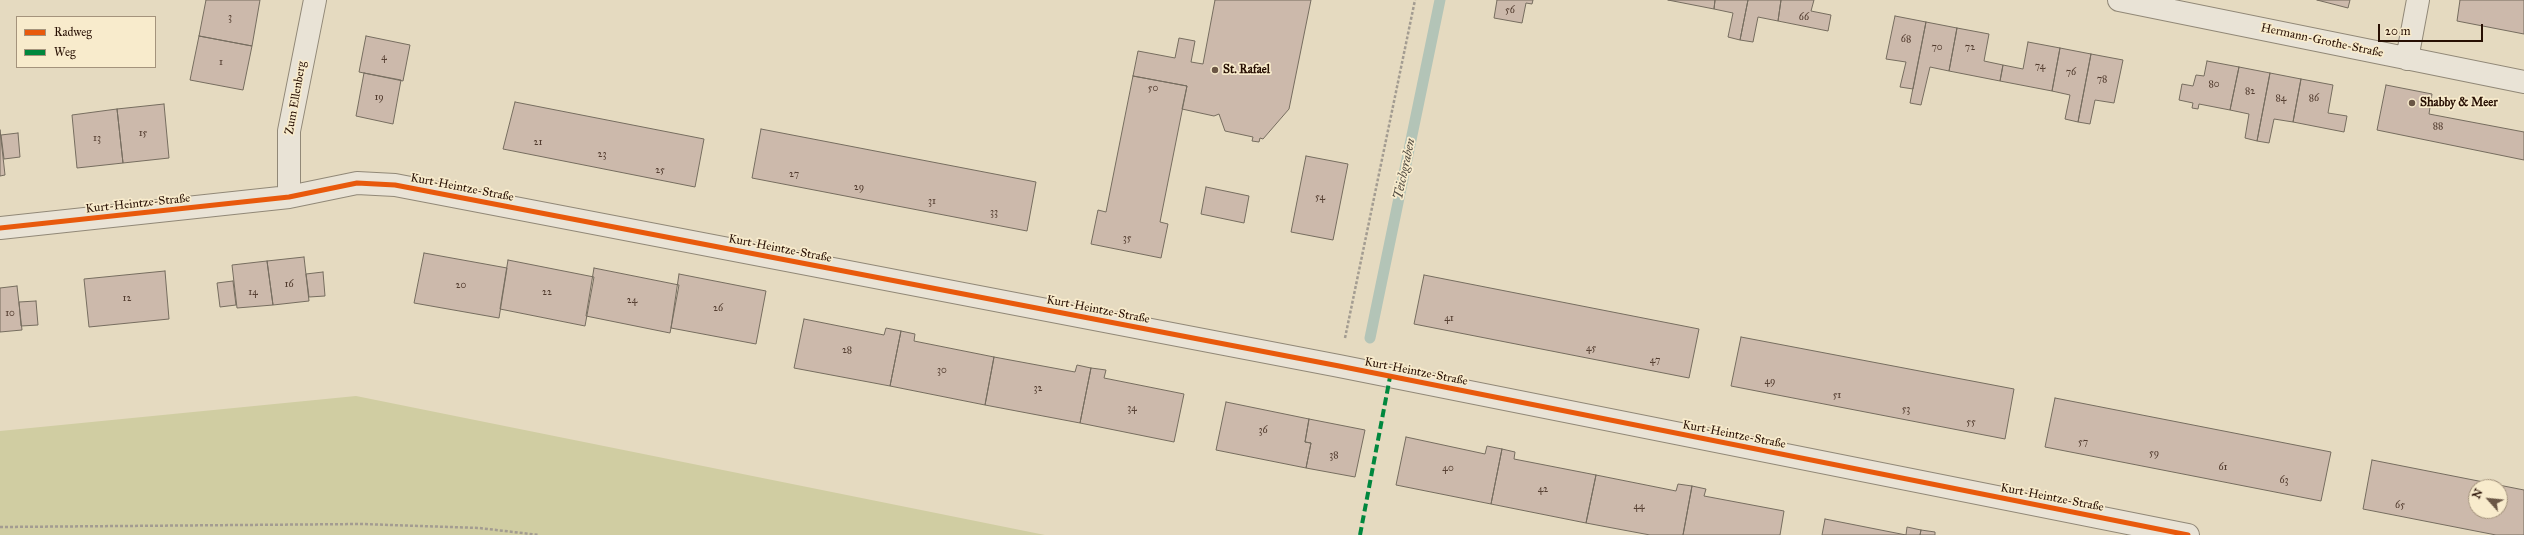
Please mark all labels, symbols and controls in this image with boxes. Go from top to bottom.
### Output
house number: 56 [1505,5,1515,17]
house number: 3 [228,12,232,24]
house number: 66 [1799,12,1809,24]
legend [16,16,156,68]
scale bar [2380,16,2485,42]
street label: Hermann-Grothe-Straße [2259,21,2385,61]
text: 20 m [2385,24,2411,38]
text: Radweg [54,25,92,39]
house number: 68 [1901,34,1911,46]
house number: 70 [1931,42,1943,54]
house number: 72 [1965,42,1975,54]
text: Weg [54,45,76,59]
house number: 4 [381,52,387,64]
house number: 1 [219,57,223,69]
street label: Zum Ellenberg [282,60,310,136]
house number: 74 [2035,61,2045,73]
place label: St. Rafael [1223,63,1270,77]
marker: St. Rafael [1210,65,1220,75]
house number: 76 [2066,67,2076,79]
house number: 78 [2097,74,2107,86]
house number: 80 [2208,79,2220,91]
house number: 50 [1148,83,1158,95]
house number: 82 [2245,86,2255,98]
house number: 19 [374,92,384,104]
house number: 84 [2276,93,2286,105]
house number: 86 [2309,93,2319,105]
place label: Shabby & Meer [2420,96,2498,110]
marker: Shabby & Meer [2407,98,2417,108]
house number: 88 [2433,121,2443,133]
house number: 15 [139,128,147,140]
house number: 13 [93,133,101,145]
house number: 21 [534,137,542,149]
water label: Teichgraben [1391,137,1419,201]
house number: 23 [598,149,606,161]
house number: 25 [655,165,665,177]
house number: 27 [789,169,799,181]
street label: Kurt-Heintze-Straße [409,171,515,205]
house number: 29 [854,182,864,194]
street label: Kurt-Heintze-Straße [85,191,191,217]
house number: 54 [1315,192,1325,204]
house number: 31 [928,196,936,208]
house number: 33 [990,207,998,219]
street label: Kurt-Heintze-Straße [727,232,833,266]
house number: 35 [1123,233,1131,245]
house number: 16 [284,279,294,291]
house number: 20 [456,280,466,292]
house number: 14 [248,287,258,299]
house number: 22 [542,287,552,299]
house number: 12 [123,293,131,305]
street label: Kurt-Heintze-Straße [1045,293,1151,327]
house number: 24 [627,295,637,307]
house number: 26 [713,303,723,315]
house number: 10 [5,308,15,320]
house number: 41 [1444,313,1454,325]
house number: 45 [1586,343,1596,355]
house number: 28 [842,345,852,357]
street label: Kurt-Heintze-Straße [1363,355,1469,389]
house number: 47 [1650,355,1660,367]
house number: 30 [937,365,947,377]
house number: 49 [1765,376,1775,388]
house number: 32 [1034,383,1042,395]
house number: 51 [1833,390,1841,402]
house number: 34 [1127,403,1137,415]
house number: 53 [1902,404,1910,416]
house number: 55 [1966,417,1976,429]
street label: Kurt-Heintze-Straße [1681,418,1787,452]
house number: 36 [1258,425,1268,437]
house number: 57 [2078,437,2088,449]
house number: 59 [2149,448,2159,460]
house number: 38 [1329,450,1339,462]
house number: 61 [2218,462,2228,474]
house number: 40 [1442,463,1454,475]
house number: 63 [2279,475,2289,487]
north arrow [2468,479,2508,519]
street label: Kurt-Heintze-Straße [1999,481,2105,515]
house number: 42 [1538,484,1548,496]
text: N [2470,487,2486,501]
house number: 65 [2395,500,2405,512]
house number: 44 [1633,501,1645,513]

